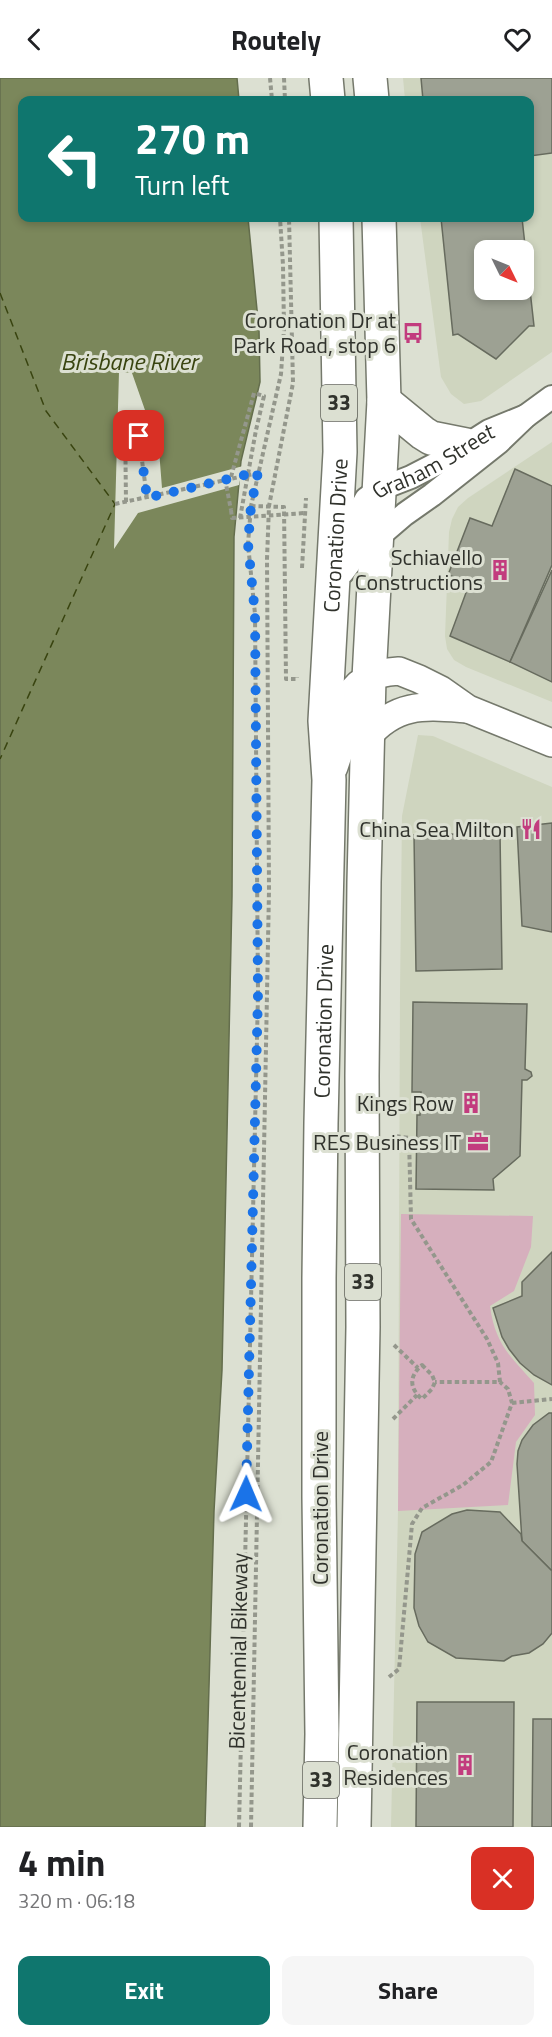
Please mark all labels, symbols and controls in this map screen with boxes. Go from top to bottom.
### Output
text: Routely [231,19,321,60]
icon: back [18,23,51,56]
icon: heart [501,23,534,56]
text: 270 m [135,106,250,170]
icon: left [36,120,114,198]
text: Turn left [135,164,229,205]
north arrow [474,240,534,300]
map controls [474,240,534,300]
place label: Coronation Dr at Park Road, stop 6 [233,303,396,362]
bus stop icon: Coronation Dr at Park Road, stop 6 [401,321,425,345]
water label: Brisbane River [61,343,201,379]
road number: 33 [321,385,357,421]
pin [113,410,164,461]
street label: Graham Street [364,414,499,507]
icon: arrive [122,419,155,452]
street label: Coronation Drive [314,458,357,614]
place label: Schiavello Constructions [355,540,483,599]
building icon: Schiavello Constructions [488,558,512,582]
place label: China Sea Milton [359,812,514,846]
restaurant icon: China Sea Milton [519,817,543,841]
street label: Coronation Drive [305,944,342,1099]
place label: Kings Row [357,1086,454,1120]
building icon: Kings Row [459,1091,483,1115]
place label: RES Business IT [313,1125,461,1159]
office icon: RES Business IT [466,1130,490,1154]
road number: 33 [345,1264,381,1300]
street label: Coronation Drive [303,1431,337,1585]
position arrow [214,1462,278,1526]
street label: Bicentennial Bikeway [219,1552,257,1750]
place label: Coronation Residences [343,1735,448,1794]
building icon: Coronation Residences [453,1753,477,1777]
road number: 33 [303,1762,339,1798]
text: 4 min [18,1835,105,1890]
button: close [471,1847,534,1910]
text: 320 m · 06:18 [18,1885,135,1916]
button: Exit [18,1956,270,2025]
button: Share [282,1956,534,2025]

